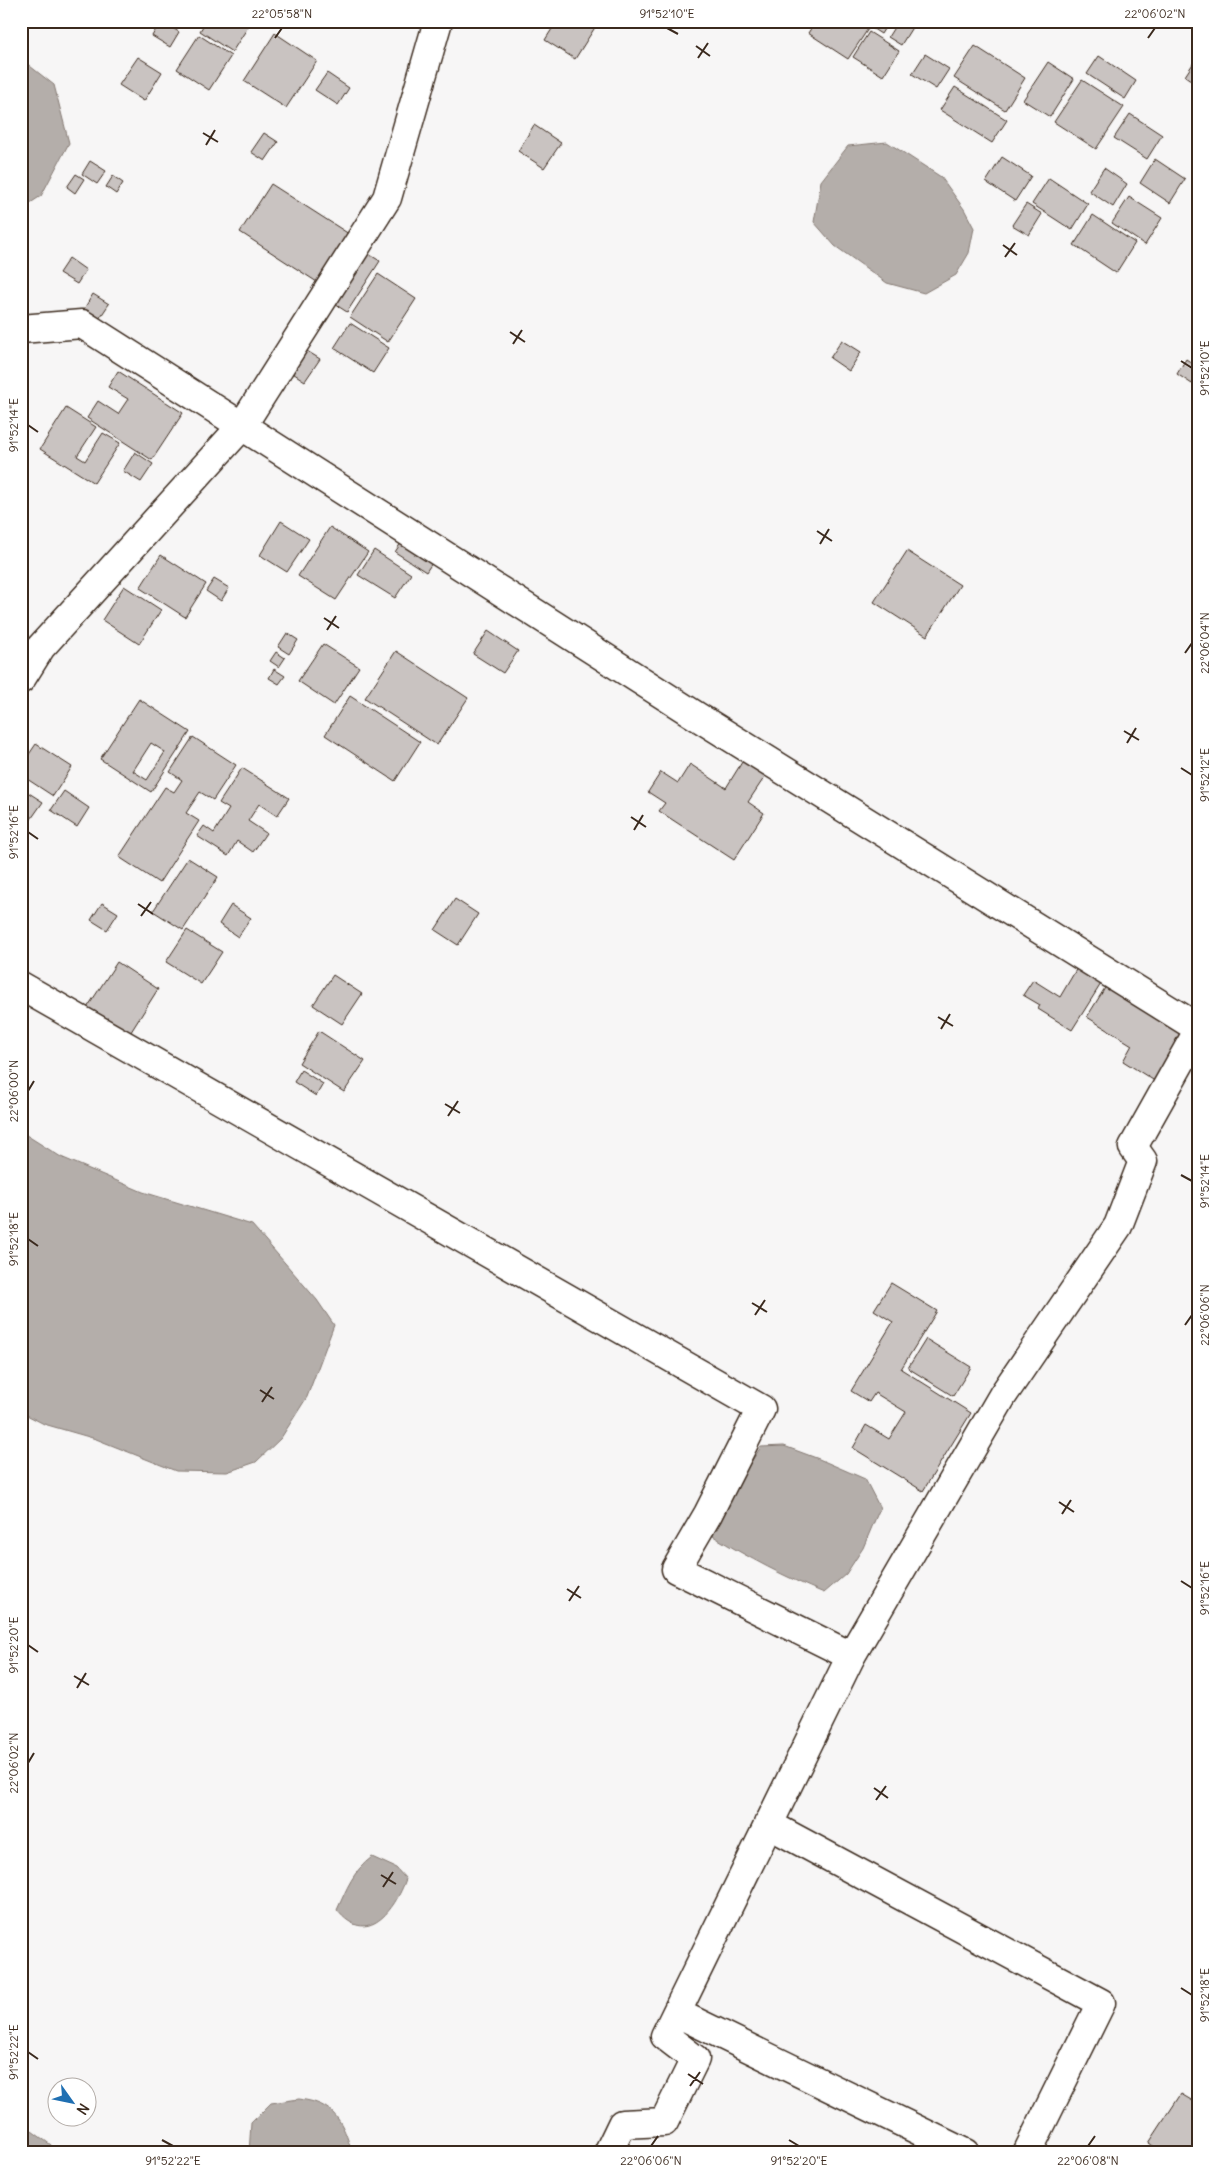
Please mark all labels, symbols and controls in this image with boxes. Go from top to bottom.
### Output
text: 22°05'58"N [252,6,312,21]
text: 91°52'10"E [639,6,695,21]
text: 22°06'02"N [1124,6,1186,21]
text: 91°52'10"E [1197,340,1212,396]
text: 91°52'14"E [6,398,21,452]
text: 22°06'04"N [1197,612,1212,674]
text: 91°52'12"E [1197,748,1212,802]
text: 91°52'16"E [6,805,21,859]
text: 22°06'00"N [6,1060,21,1122]
text: 91°52'14"E [1197,1154,1212,1208]
text: 91°52'18"E [6,1212,21,1266]
text: 22°06'06"N [1197,1284,1212,1346]
text: 91°52'16"E [1197,1561,1212,1615]
text: 91°52'20"E [6,1616,21,1674]
text: 22°06'02"N [6,1732,21,1794]
text: 91°52'18"E [1197,1968,1212,2022]
text: 91°52'22"E [6,2024,21,2080]
north arrow [48,2076,98,2126]
text: N [73,2100,93,2118]
text: 91°52'22"E [145,2153,201,2168]
text: 22°06'06"N [620,2153,682,2168]
text: 91°52'20"E [770,2153,828,2168]
text: 22°06'08"N [1057,2153,1119,2168]

